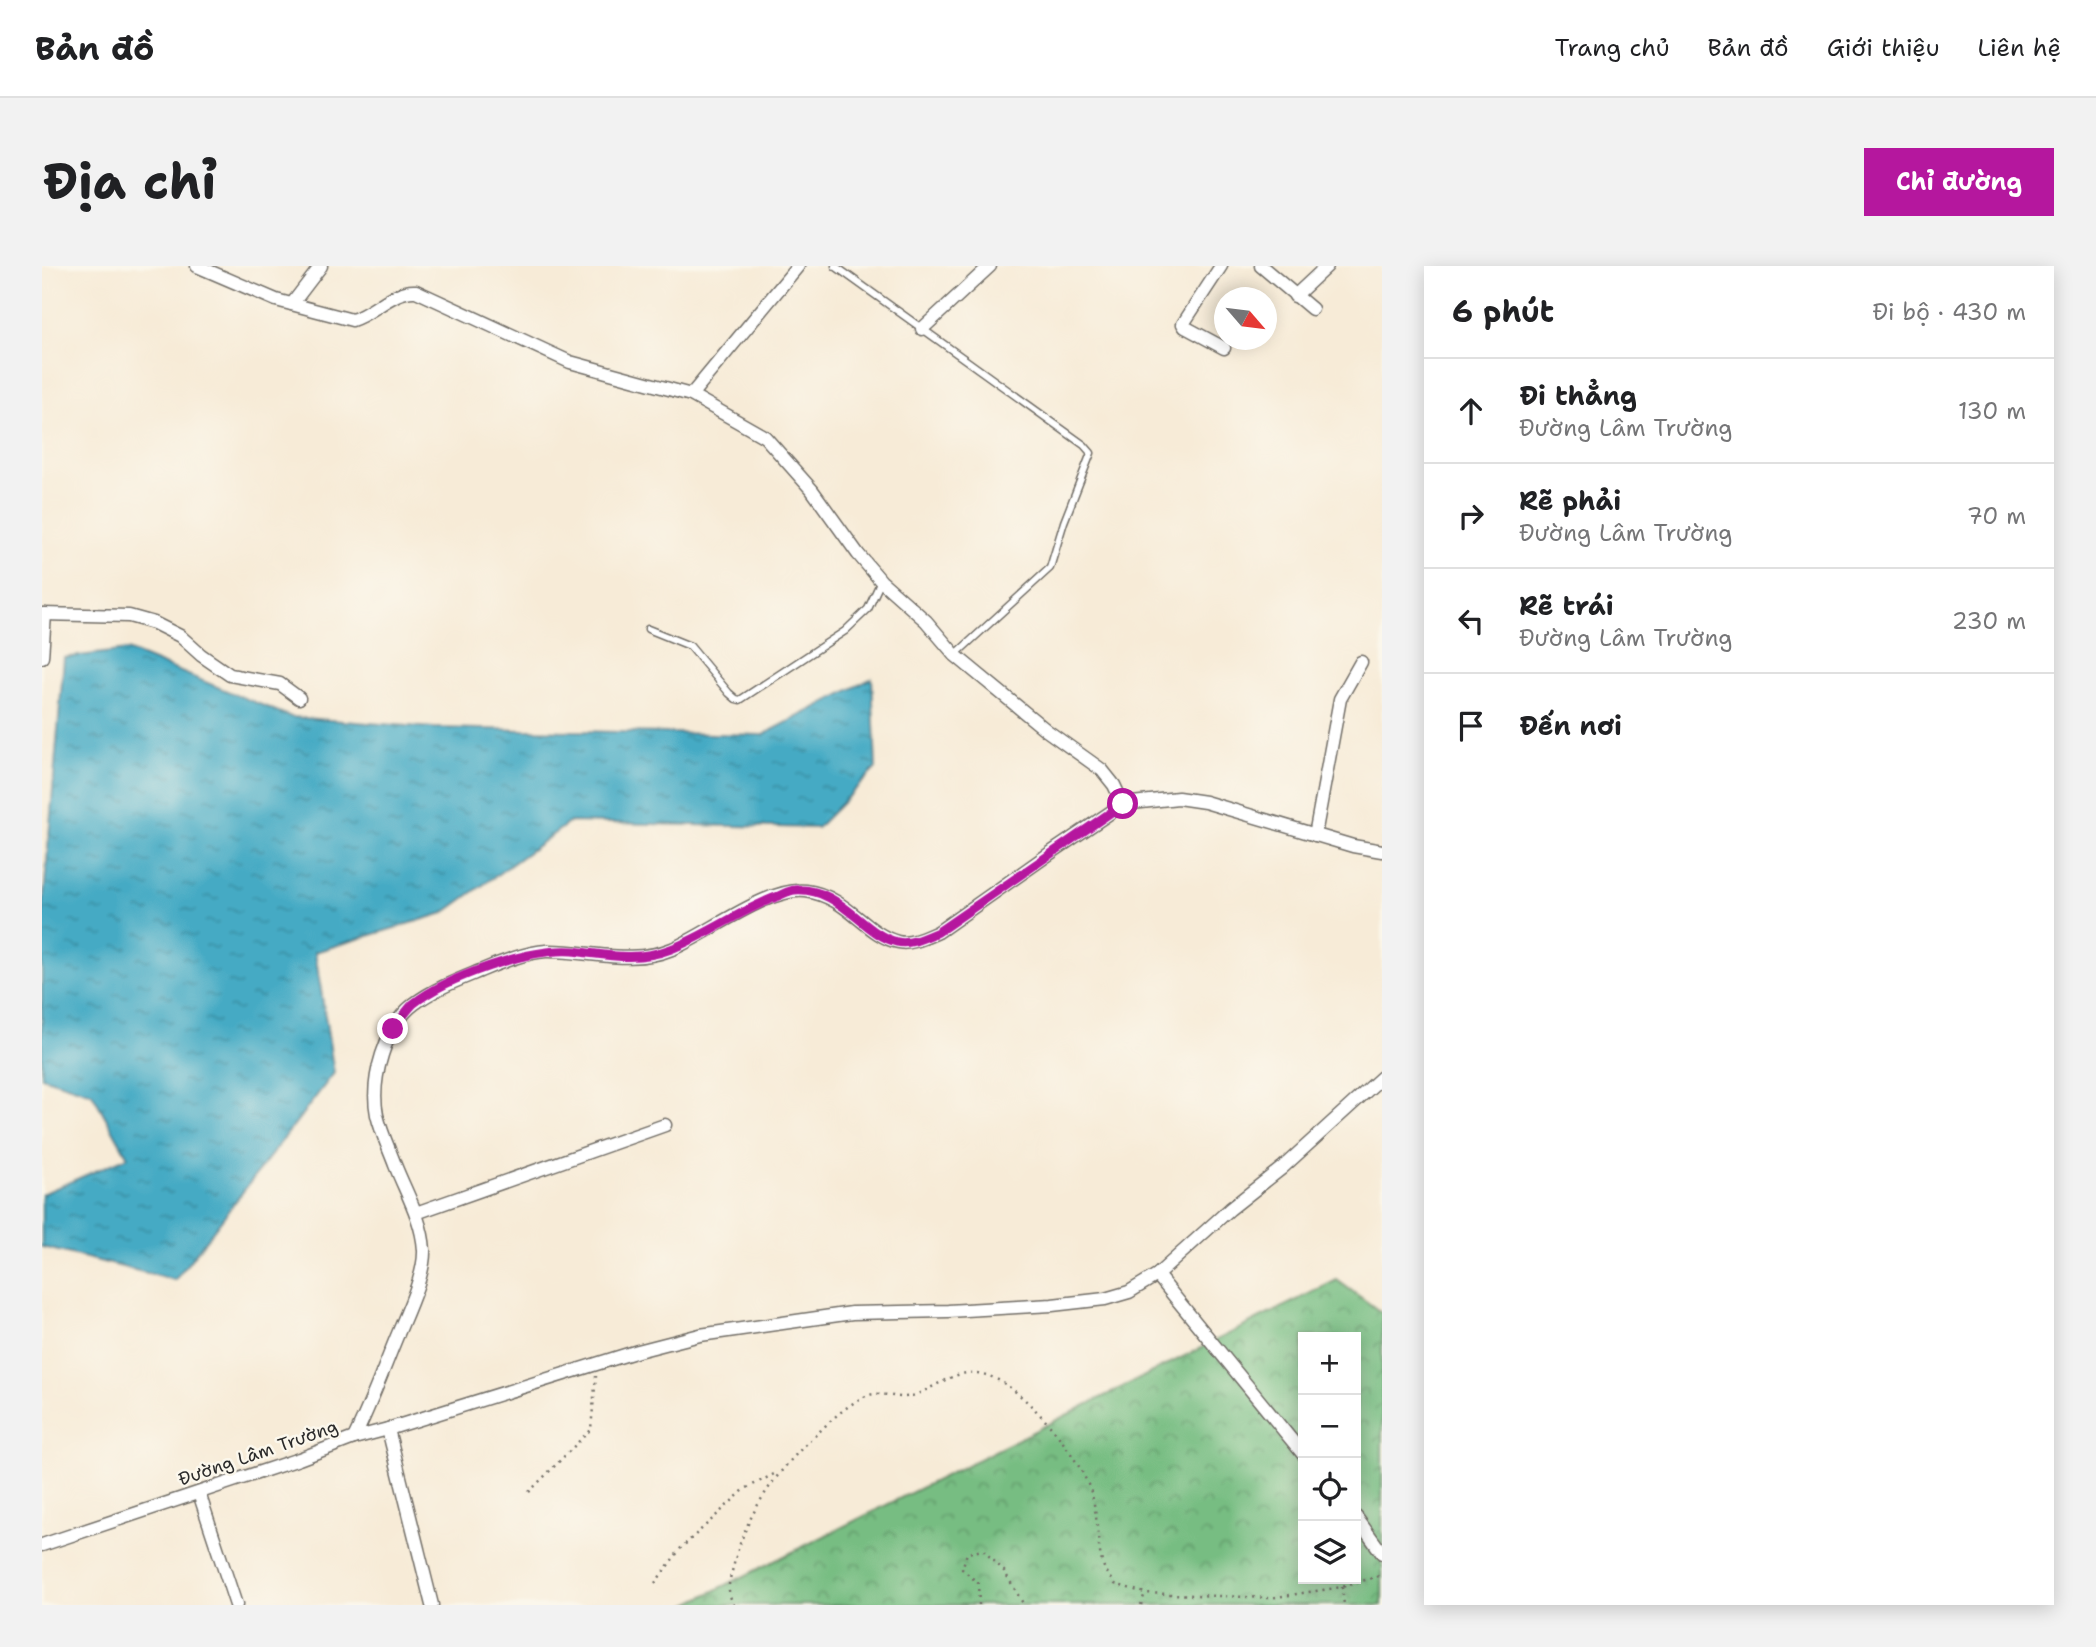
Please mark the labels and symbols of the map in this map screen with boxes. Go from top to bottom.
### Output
north arrow [1214,287,1277,350]
route start [1107,788,1138,819]
route end [377,1013,408,1044]
street label: Đường Lâm Trường [175,1414,341,1492]

